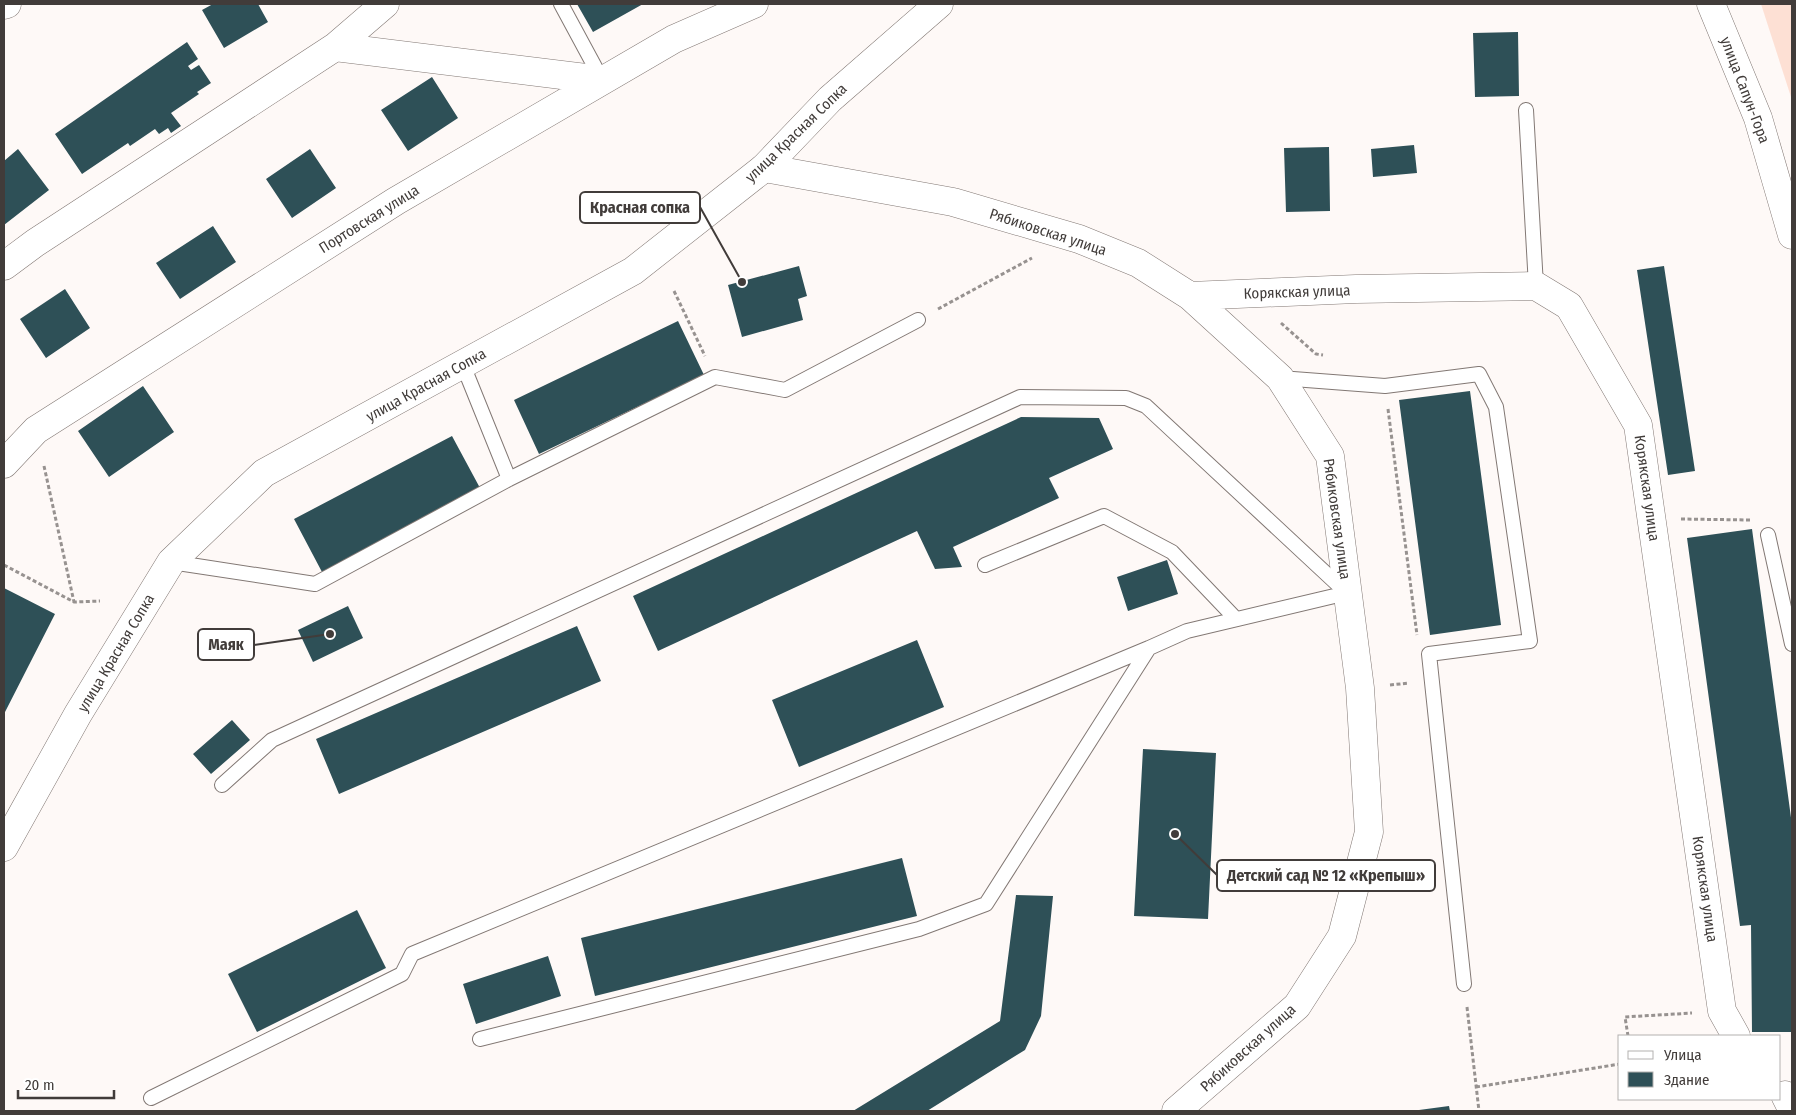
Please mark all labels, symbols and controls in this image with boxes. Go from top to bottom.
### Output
street label: улица Сапун-Гора [1716,34,1774,146]
street label: улица Красная Сопка [741,80,851,186]
street label: Портовская улица [316,181,422,257]
callout: Красная сопка [580,192,700,223]
text: Красная сопка [590,198,690,217]
street label: Рябиковская улица [987,205,1109,259]
street label: Корякская улица [1243,281,1351,303]
street label: улица Красная Сопка [363,345,489,425]
street label: Корякская улица [1631,434,1663,542]
street label: Рябиковская улица [1320,457,1354,581]
street label: улица Красная Сопка [74,591,158,715]
callout: Маяк [198,629,254,660]
text: Маяк [208,635,245,654]
street label: Корякская улица [1689,835,1721,943]
callout: Детский сад № 12 «Крепыш» [1217,860,1435,891]
text: Детский сад № 12 «Крепыш» [1226,866,1425,885]
street label: Рябиковская улица [1197,1001,1299,1095]
legend [1618,1035,1781,1100]
text: Улица [1663,1046,1702,1064]
scale bar [18,1068,114,1100]
text: Здание [1664,1071,1710,1089]
text: 20 m [25,1076,55,1094]

